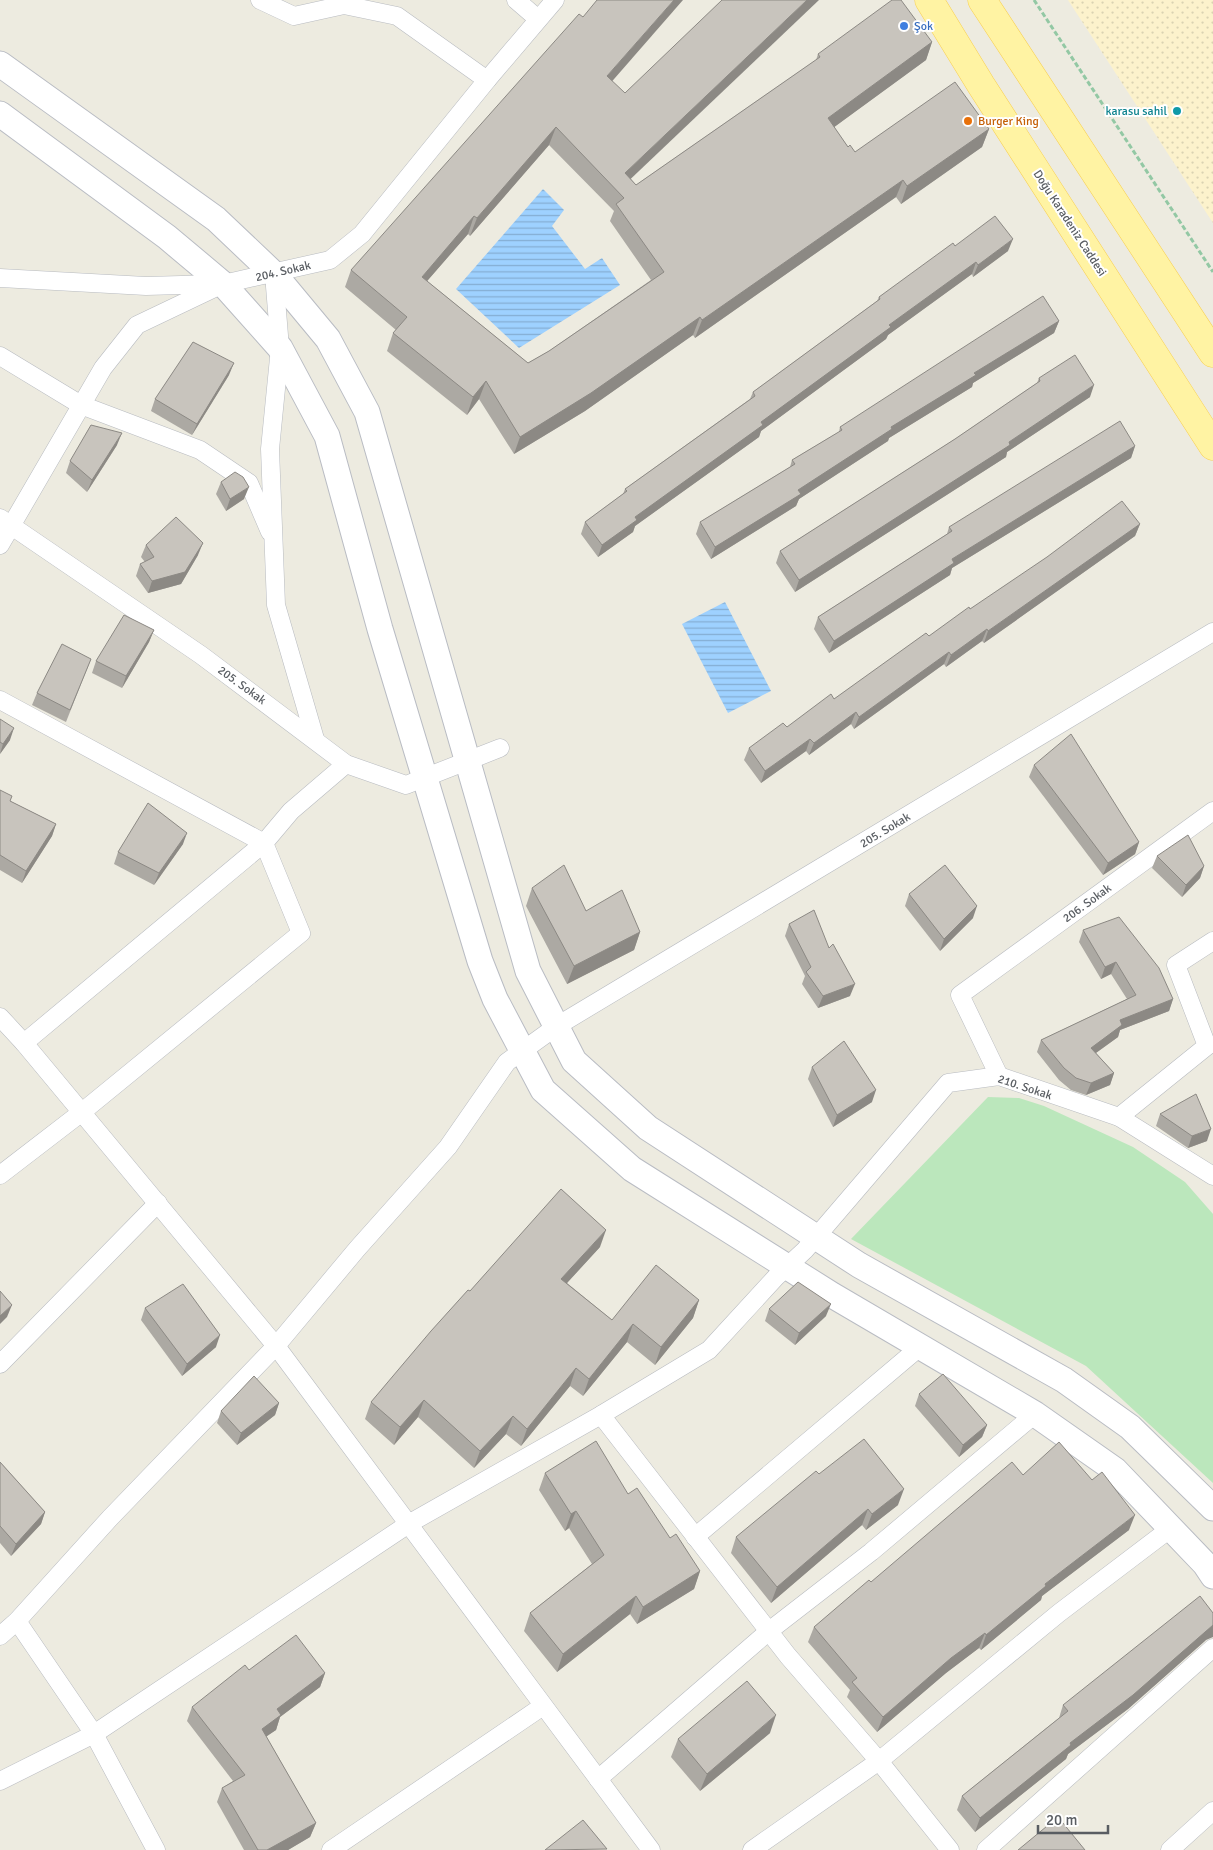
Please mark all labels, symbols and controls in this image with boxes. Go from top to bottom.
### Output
place label: Şok [914,19,933,34]
marker: Şok [898,20,910,32]
place label: karasu sahil [1105,104,1167,119]
marker: karasu sahil [1171,105,1183,117]
place label: Burger King [978,114,1039,129]
marker: Burger King [962,115,974,127]
street label: Doğu Karadeniz Caddesi [1030,167,1110,279]
street label: 204. Sokak [254,258,312,285]
street label: 205. Sokak [215,663,269,708]
street label: 205. Sokak [857,810,913,851]
street label: 206. Sokak [1060,881,1114,926]
street label: 210. Sokak [996,1072,1054,1103]
scale bar [1038,1802,1108,1834]
text: 20 m [1046,1811,1077,1829]

